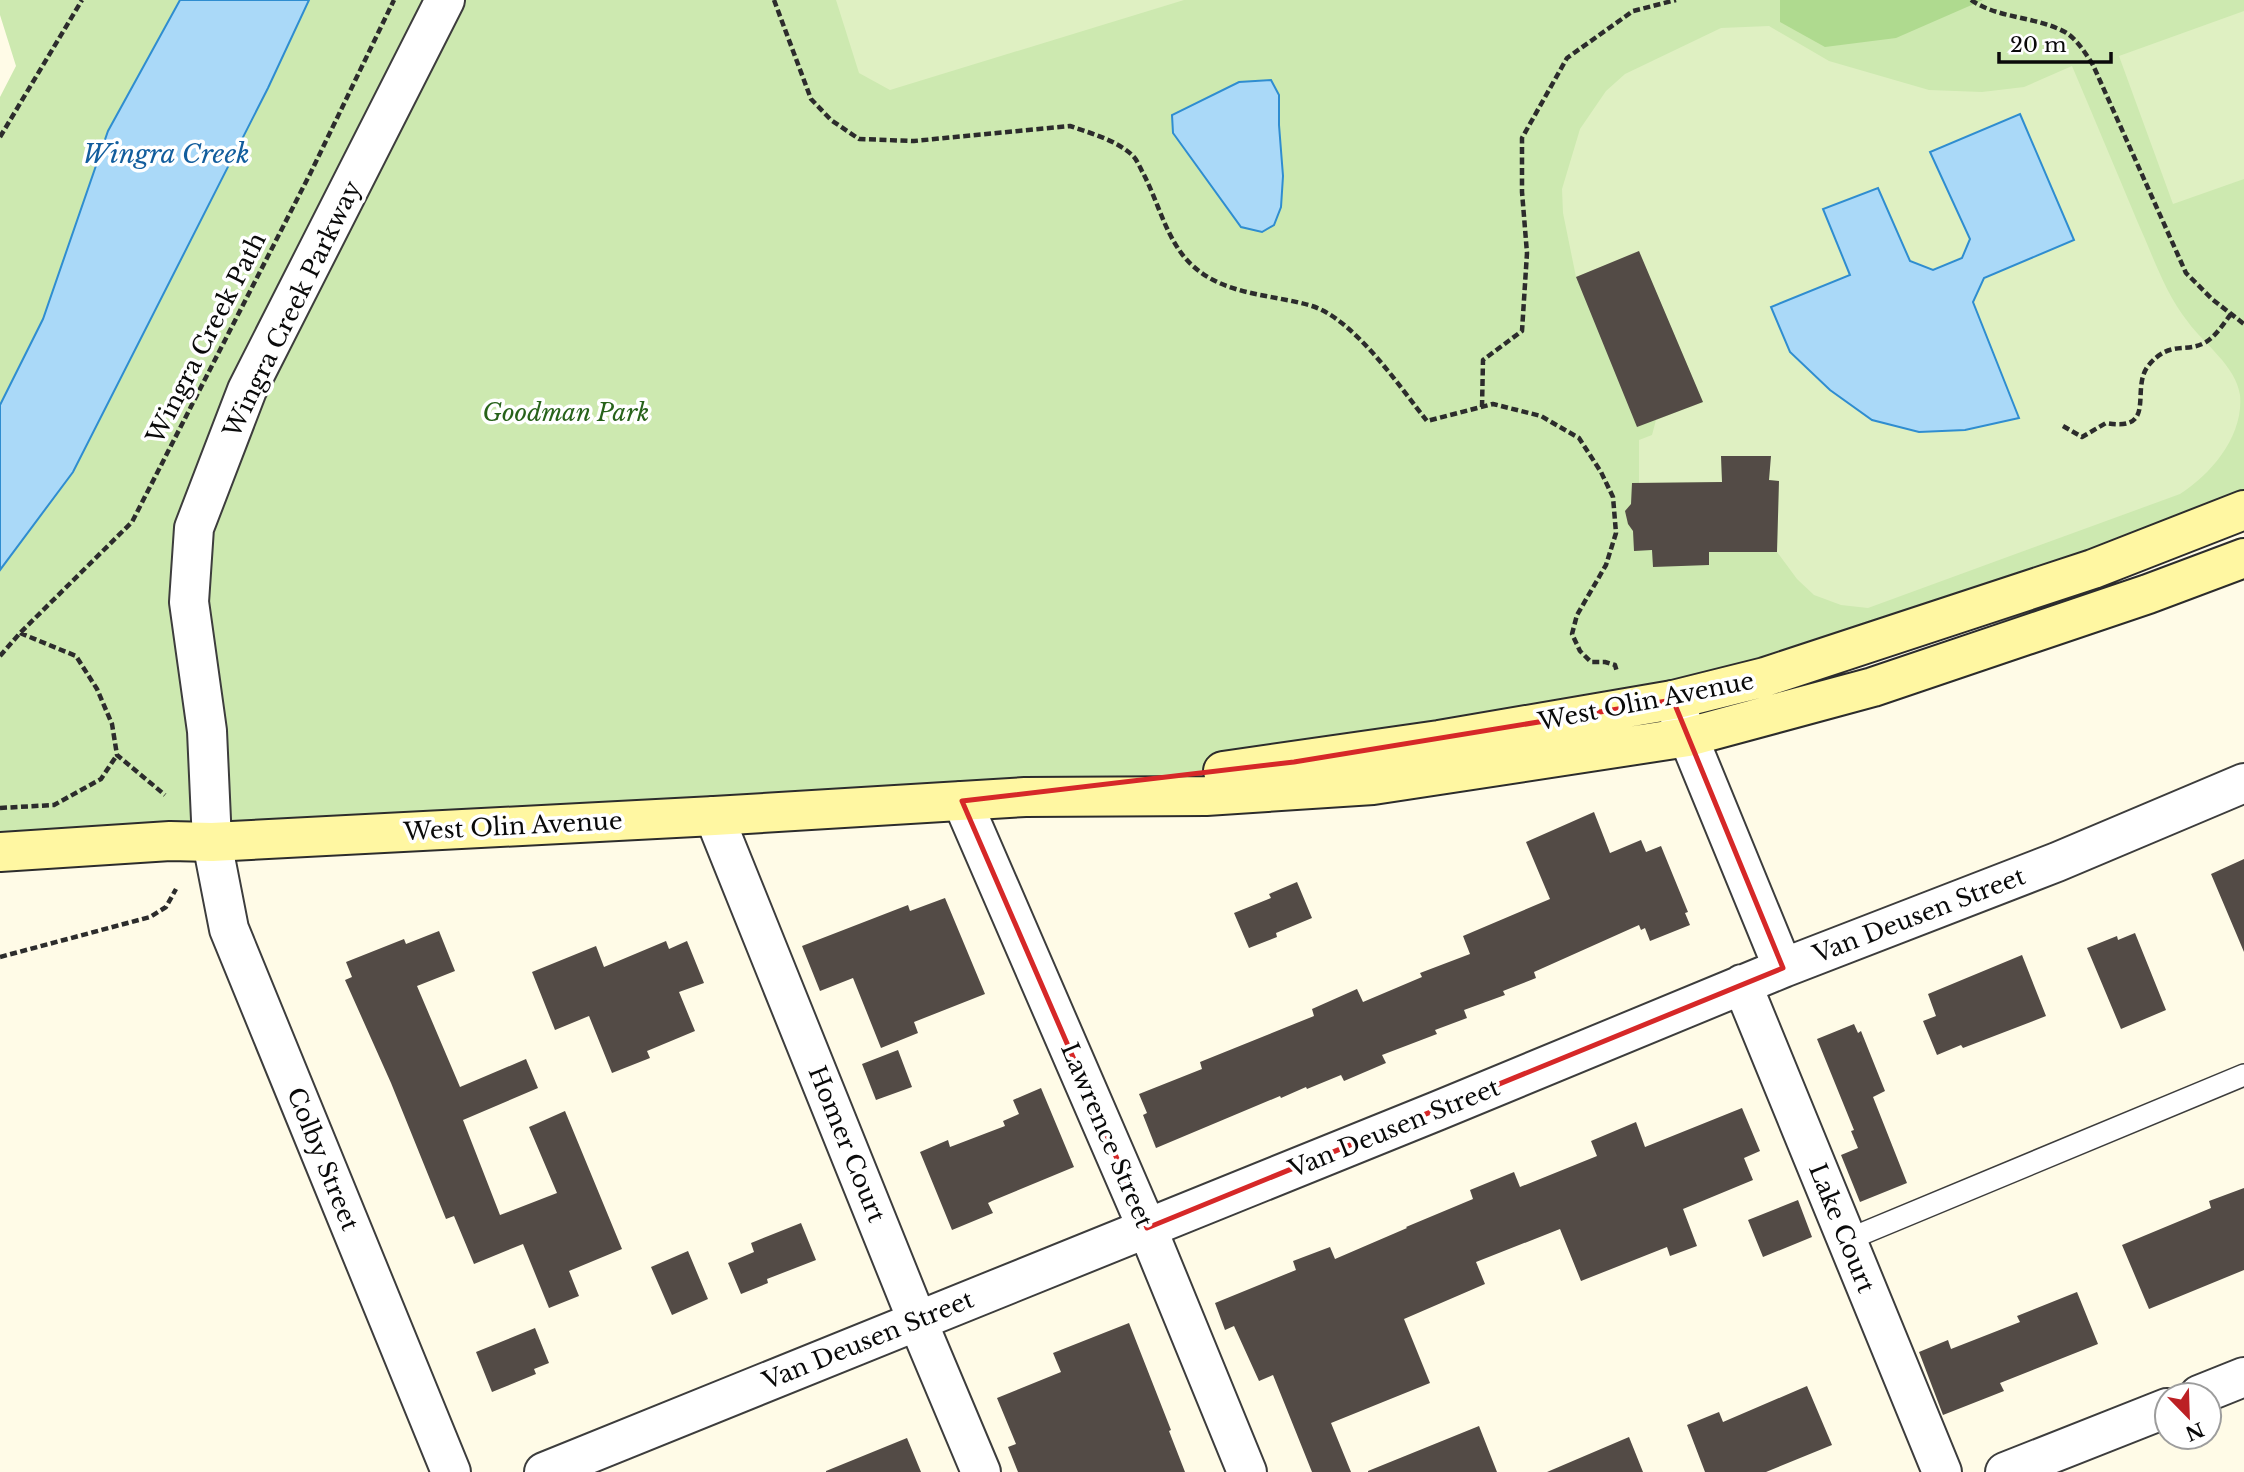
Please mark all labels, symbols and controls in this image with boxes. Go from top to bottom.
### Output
scale bar [1999,21,2111,65]
text: 20 m [2010,32,2067,58]
water label: Wingra Creek [82,138,250,170]
street label: Wingra Creek Parkway [217,175,367,443]
street label: Wingra Creek Path [140,228,272,449]
park label: Goodman Park [483,398,649,427]
street label: West Olin Avenue [1535,666,1756,736]
street label: West Olin Avenue [402,806,623,846]
street label: Van Deusen Street [1808,861,2029,969]
street label: Lawrence Street [1055,1038,1159,1232]
street label: Homer Court [802,1062,892,1226]
street label: Van Deusen Street [1284,1072,1504,1184]
street label: Colby Street [281,1083,365,1235]
street label: Lake Court [1803,1159,1881,1297]
street label: Van Deusen Street [758,1284,978,1396]
north arrow [2153,1381,2223,1451]
text: N [2182,1417,2207,1445]

